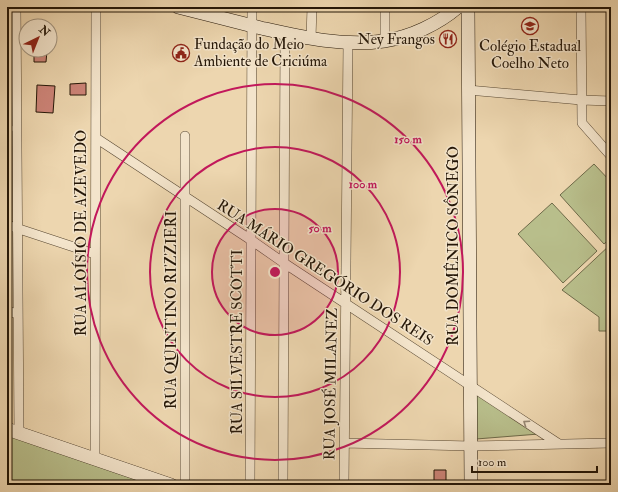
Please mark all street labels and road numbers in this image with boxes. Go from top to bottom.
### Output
street label: RUA ALOÍSIO DE AZEVEDO [71,130,91,336]
street label: RUA DOMÊNICO SÔNEGO [443,146,463,346]
street label: RUA MÁRIO GREGÓRIO DOS REIS [213,194,438,350]
street label: RUA QUINTINO RIZZIERI [162,211,181,409]
street label: RUA SILVESTRE SCOTTI [228,250,247,434]
street label: RUA JOSÉ MILANEZ [318,308,343,460]

